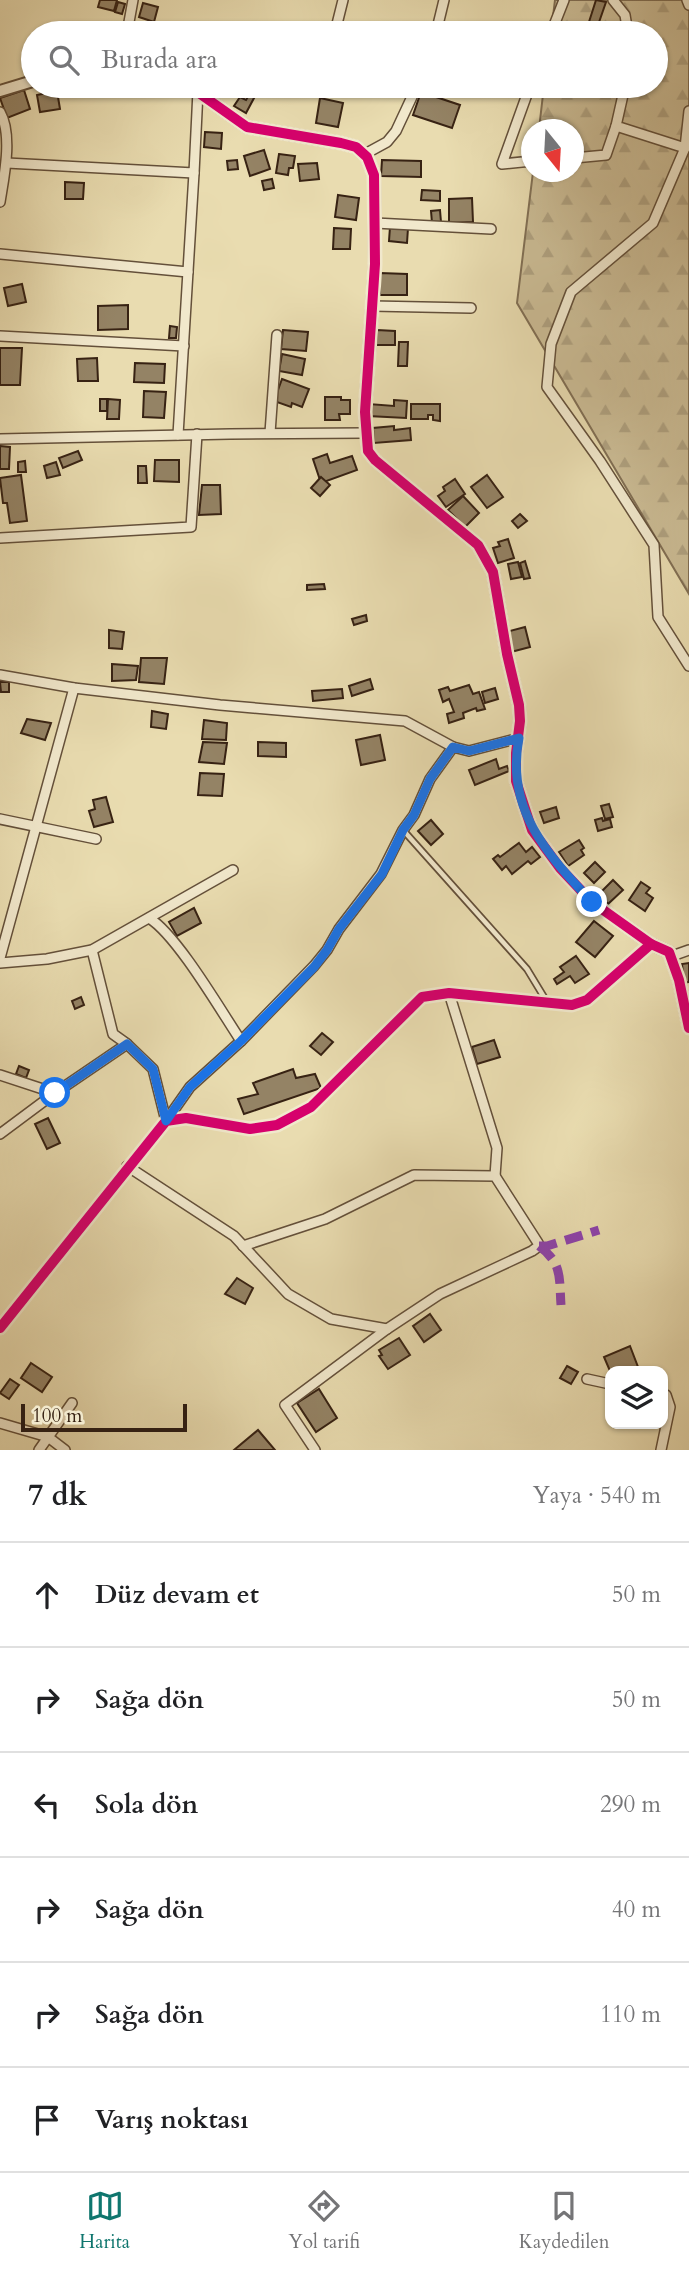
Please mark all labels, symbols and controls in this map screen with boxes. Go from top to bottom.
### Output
search box [21,21,668,98]
icon: search [45,41,83,79]
text: Burada ara [101,42,218,77]
north arrow [521,119,584,182]
route end [576,886,607,917]
route start [39,1077,70,1108]
map controls [605,1366,668,1429]
button: layers [605,1366,668,1429]
scale bar [21,1401,187,1433]
text: 100 m [32,1403,82,1429]
text: 7 dk [28,1475,87,1516]
text: Yaya · 540 m [533,1480,661,1511]
icon: ahead [28,1576,66,1614]
text: Düz devam et [95,1577,259,1612]
text: 50 m [612,1579,661,1610]
icon: right [28,1681,66,1719]
text: Sağa dön [95,1682,204,1717]
text: 50 m [612,1684,661,1715]
icon: left [28,1786,66,1824]
text: Sola dön [95,1787,198,1822]
text: 290 m [600,1789,661,1820]
icon: right [28,1891,66,1929]
text: Sağa dön [95,1892,204,1927]
text: 40 m [612,1894,661,1925]
icon: right [28,1996,66,2034]
text: Sağa dön [95,1997,204,2032]
text: 110 m [600,1999,661,2030]
icon: arrive [28,2101,66,2139]
text: Varış noktası [95,2102,248,2137]
tab: Harita [79,2187,130,2255]
tab: Yol tarifi [289,2187,360,2255]
tab: Kaydedilen [519,2187,610,2255]

